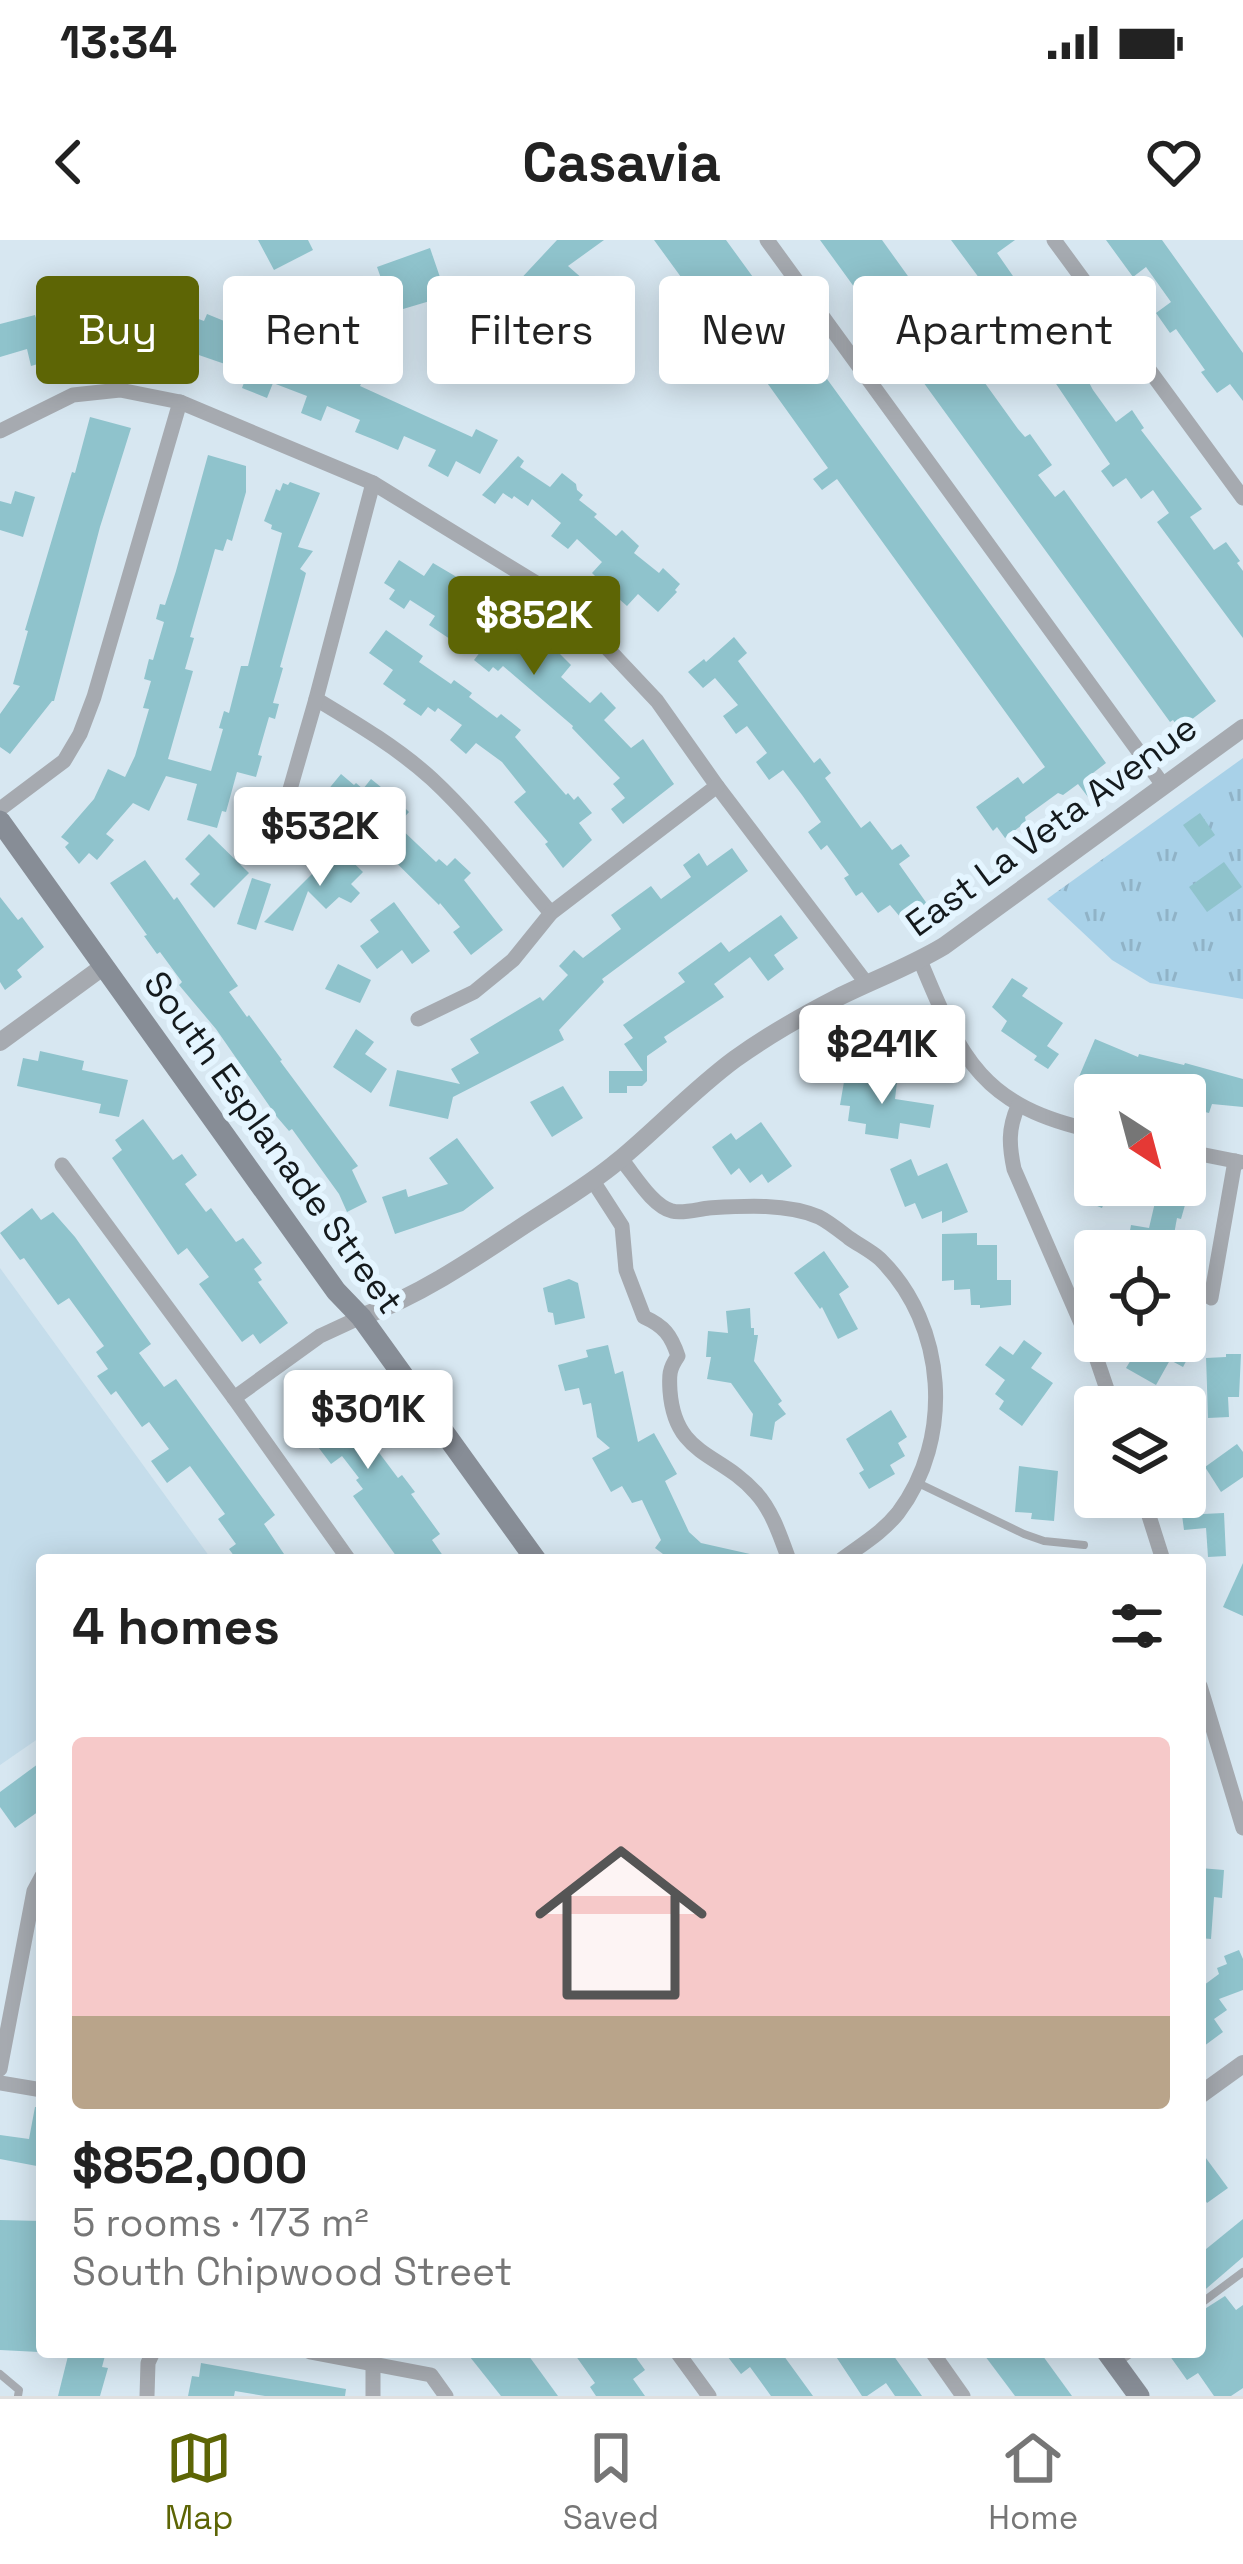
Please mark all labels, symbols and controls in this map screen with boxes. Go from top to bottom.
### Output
text: 13:34 [60,14,177,71]
text: Casavia [522,128,721,197]
icon: back [36,129,102,195]
icon: heart [1141,129,1207,195]
chip: Buy [36,276,199,384]
chip: Rent [223,276,403,384]
chip: Filters [427,276,635,384]
chip: New [659,276,829,384]
chip: Apartment [853,276,1156,384]
pin: $852K [450,576,618,678]
text: $852K [475,590,593,639]
street label: East La Veta Avenue [897,705,1206,947]
pin: $532K [236,787,404,889]
text: $532K [261,801,379,850]
street label: South Esplanade Street [133,962,413,1323]
pin: $241K [798,1005,966,1107]
text: $241K [826,1019,938,1068]
north arrow [1074,1074,1206,1206]
map controls [1074,1074,1206,1518]
button: locate [1074,1230,1206,1362]
pin: $301K [284,1370,452,1472]
text: $301K [311,1384,425,1433]
button: layers [1074,1386,1206,1518]
icon: filters [1104,1593,1170,1659]
text: 4 homes [72,1594,280,1659]
icon: home [513,1815,729,2031]
text: $852,000 [72,2133,308,2198]
text: 5 rooms · 173 m² [72,2198,369,2247]
text: South Chipwood Street [72,2247,512,2296]
tab: Map [165,2425,233,2539]
tab: Saved [563,2425,659,2539]
tab: Home [988,2425,1078,2539]

